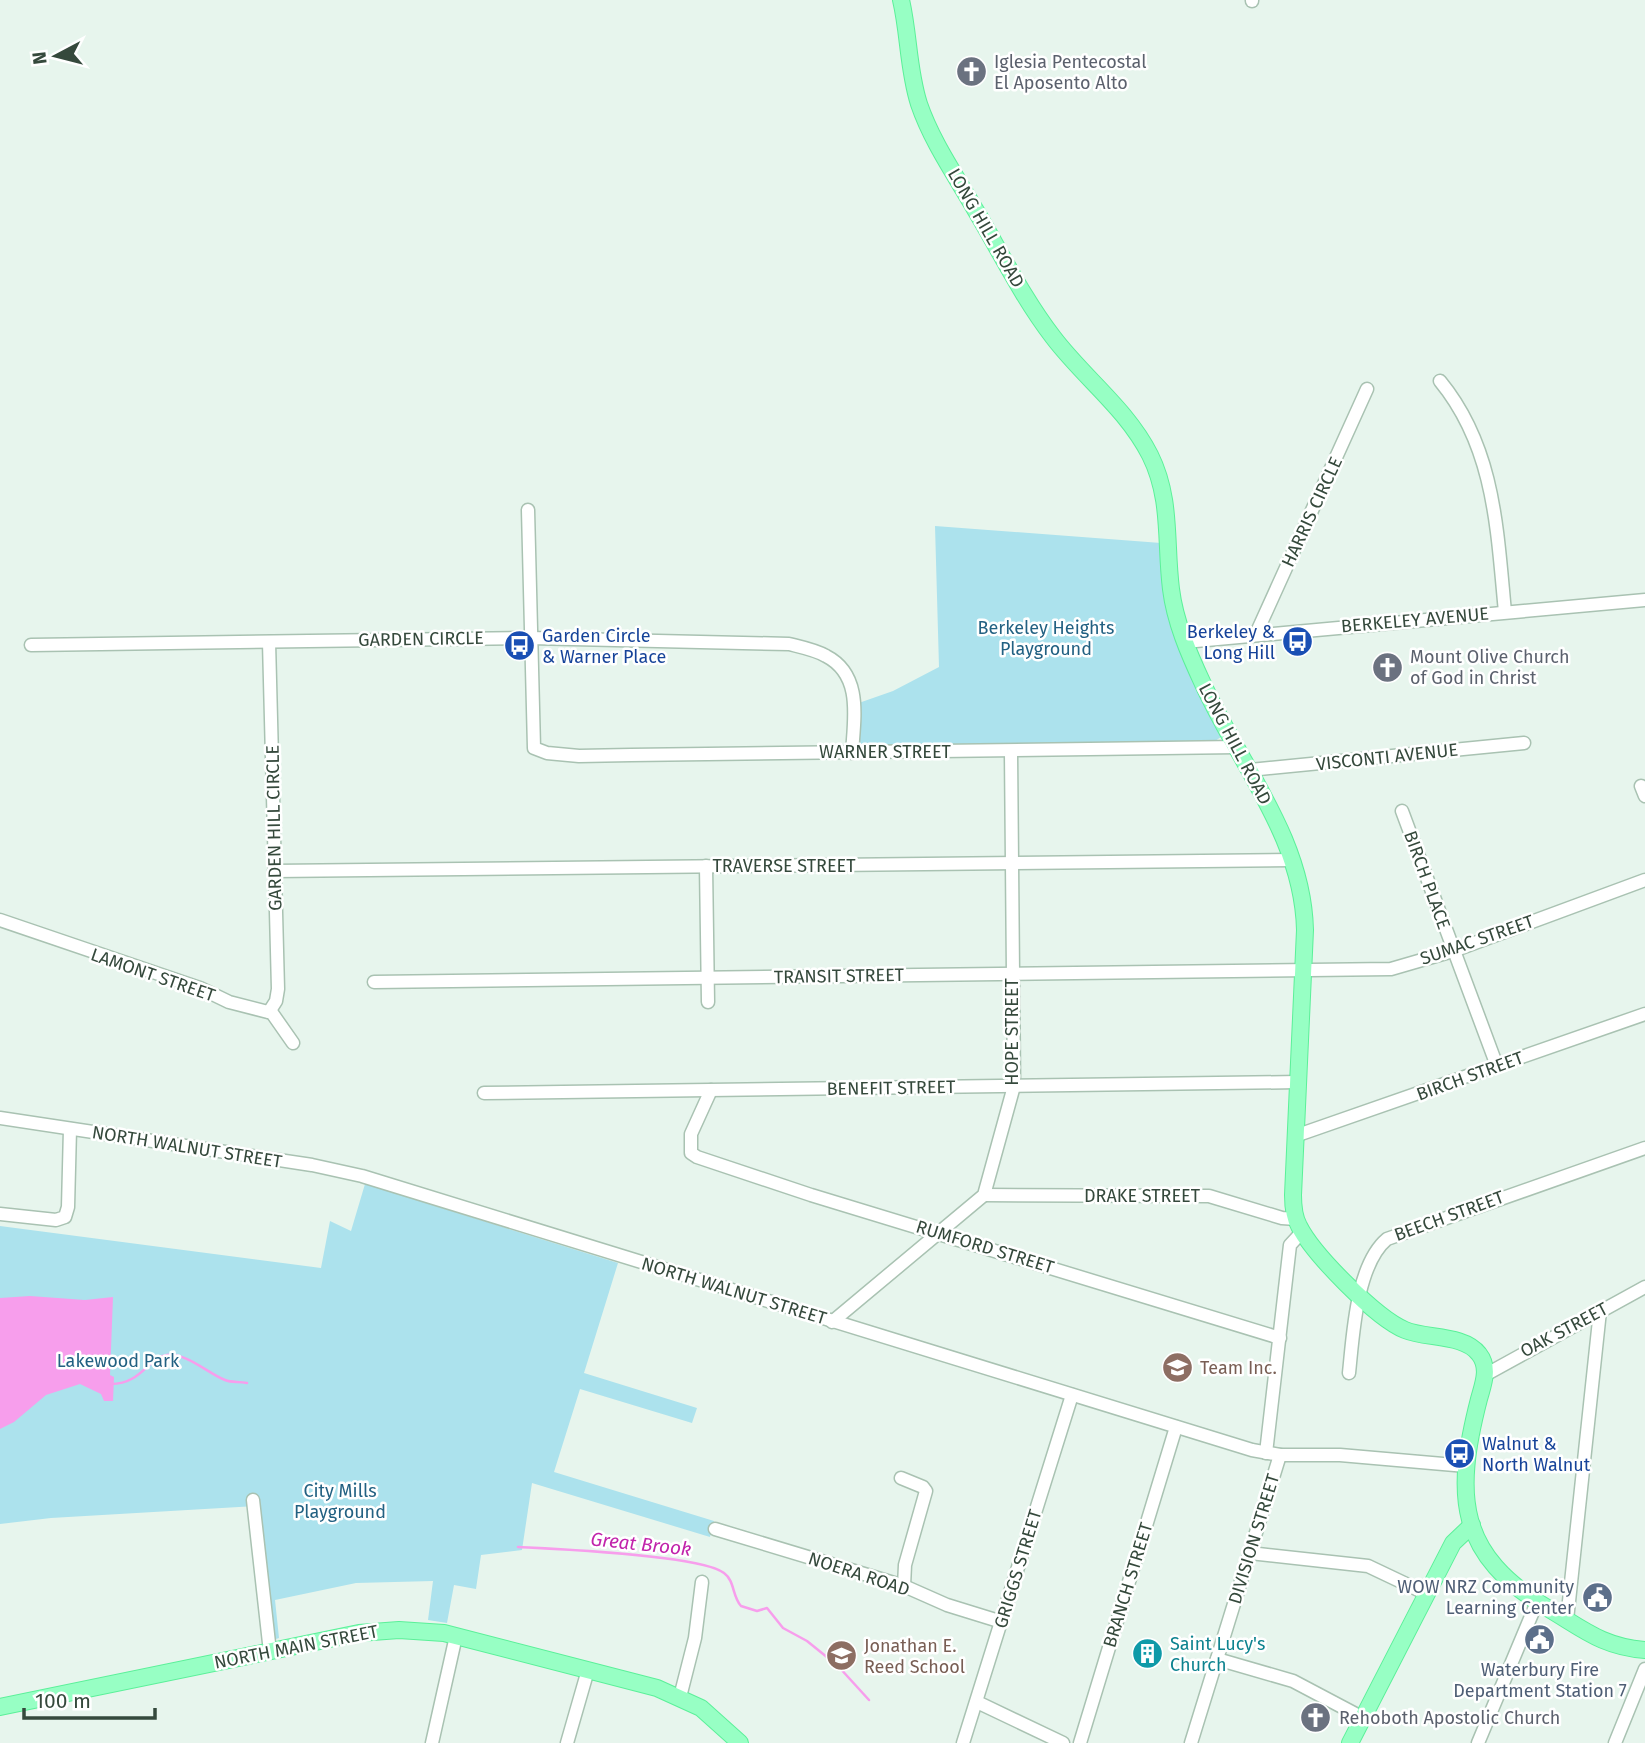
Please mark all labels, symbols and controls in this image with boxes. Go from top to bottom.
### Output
north arrow [21,21,91,91]
text: N [27,50,52,66]
place label: Iglesia Pentecostal El Aposento Alto [994,51,1146,94]
church icon: Iglesia Pentecostal El Aposento Alto [954,55,988,89]
street label: LONG HILL ROAD [943,164,1029,292]
street label: HARRIS CIRCLE [1277,453,1347,571]
street label: BERKELEY AVENUE [1340,603,1490,637]
park label: Berkeley Heights Playground [977,617,1115,660]
place label: Berkeley & Long Hill [1187,621,1275,664]
place label: Garden Circle & Warner Place [542,625,666,668]
bus stop icon: Berkeley & Long Hill [1281,625,1315,659]
street label: GARDEN CIRCLE [358,627,484,651]
bus stop icon: Garden Circle & Warner Place [502,629,536,663]
place label: Mount Olive Church of God in Christ [1410,646,1569,689]
church icon: Mount Olive Church of God in Christ [1370,650,1404,684]
street label: LONG HILL ROAD [1194,680,1276,808]
street label: VISCONTI AVENUE [1315,739,1459,775]
street label: WARNER STREET [819,741,952,763]
street label: GARDEN HILL CIRCLE [262,745,286,911]
street label: BIRCH PLACE [1399,828,1455,932]
street label: TRAVERSE STREET [712,855,856,877]
street label: SUMAC STREET [1417,910,1537,970]
street label: LAMONT STREET [88,943,219,1007]
street label: TRANSIT STREET [774,964,905,988]
street label: HOPE STREET [1001,977,1023,1086]
street label: BIRCH STREET [1413,1046,1527,1106]
street label: BENEFIT STREET [826,1076,956,1100]
street label: NORTH WALNUT STREET [90,1121,284,1173]
street label: DRAKE STREET [1084,1185,1201,1207]
street label: BEECH STREET [1391,1186,1508,1246]
street label: RUMFORD STREET [913,1216,1057,1279]
street label: NORTH WALNUT STREET [639,1252,830,1330]
street label: OAK STREET [1516,1297,1612,1362]
park label: Lakewood Park [57,1350,180,1372]
school or university icon: Team Inc. [1160,1351,1194,1385]
place label: Team Inc. [1200,1357,1277,1379]
place label: Walnut & North Walnut [1482,1433,1591,1476]
bus stop icon: Walnut & North Walnut [1442,1437,1476,1471]
street label: DIVISION STREET [1224,1471,1284,1607]
park label: City Mills Playground [294,1480,386,1523]
street label: GRIGGS STREET [989,1506,1047,1631]
street label: BRANCH STREET [1099,1519,1158,1650]
water label: Great Brook [589,1527,693,1561]
street label: NOERA ROAD [806,1547,912,1601]
place label: WOW NRZ Community Learning Center [1397,1576,1574,1619]
public building icon: WOW NRZ Community Learning Center [1580,1580,1614,1614]
street label: NORTH MAIN STREET [212,1620,380,1674]
public building icon: Waterbury Fire Department Station 7 [1523,1622,1557,1656]
place label: Saint Lucy's Church [1170,1633,1265,1676]
place label: Jonathan E. Reed School [864,1635,965,1678]
building icon: Saint Lucy's Church [1130,1637,1164,1671]
school or university icon: Jonathan E. Reed School [824,1639,858,1673]
place label: Waterbury Fire Department Station 7 [1453,1659,1627,1702]
scale bar [24,1676,156,1720]
text: 100 m [35,1688,91,1714]
church icon: Rehoboth Apostolic Church [1299,1701,1333,1735]
place label: Rehoboth Apostolic Church [1339,1707,1560,1729]

